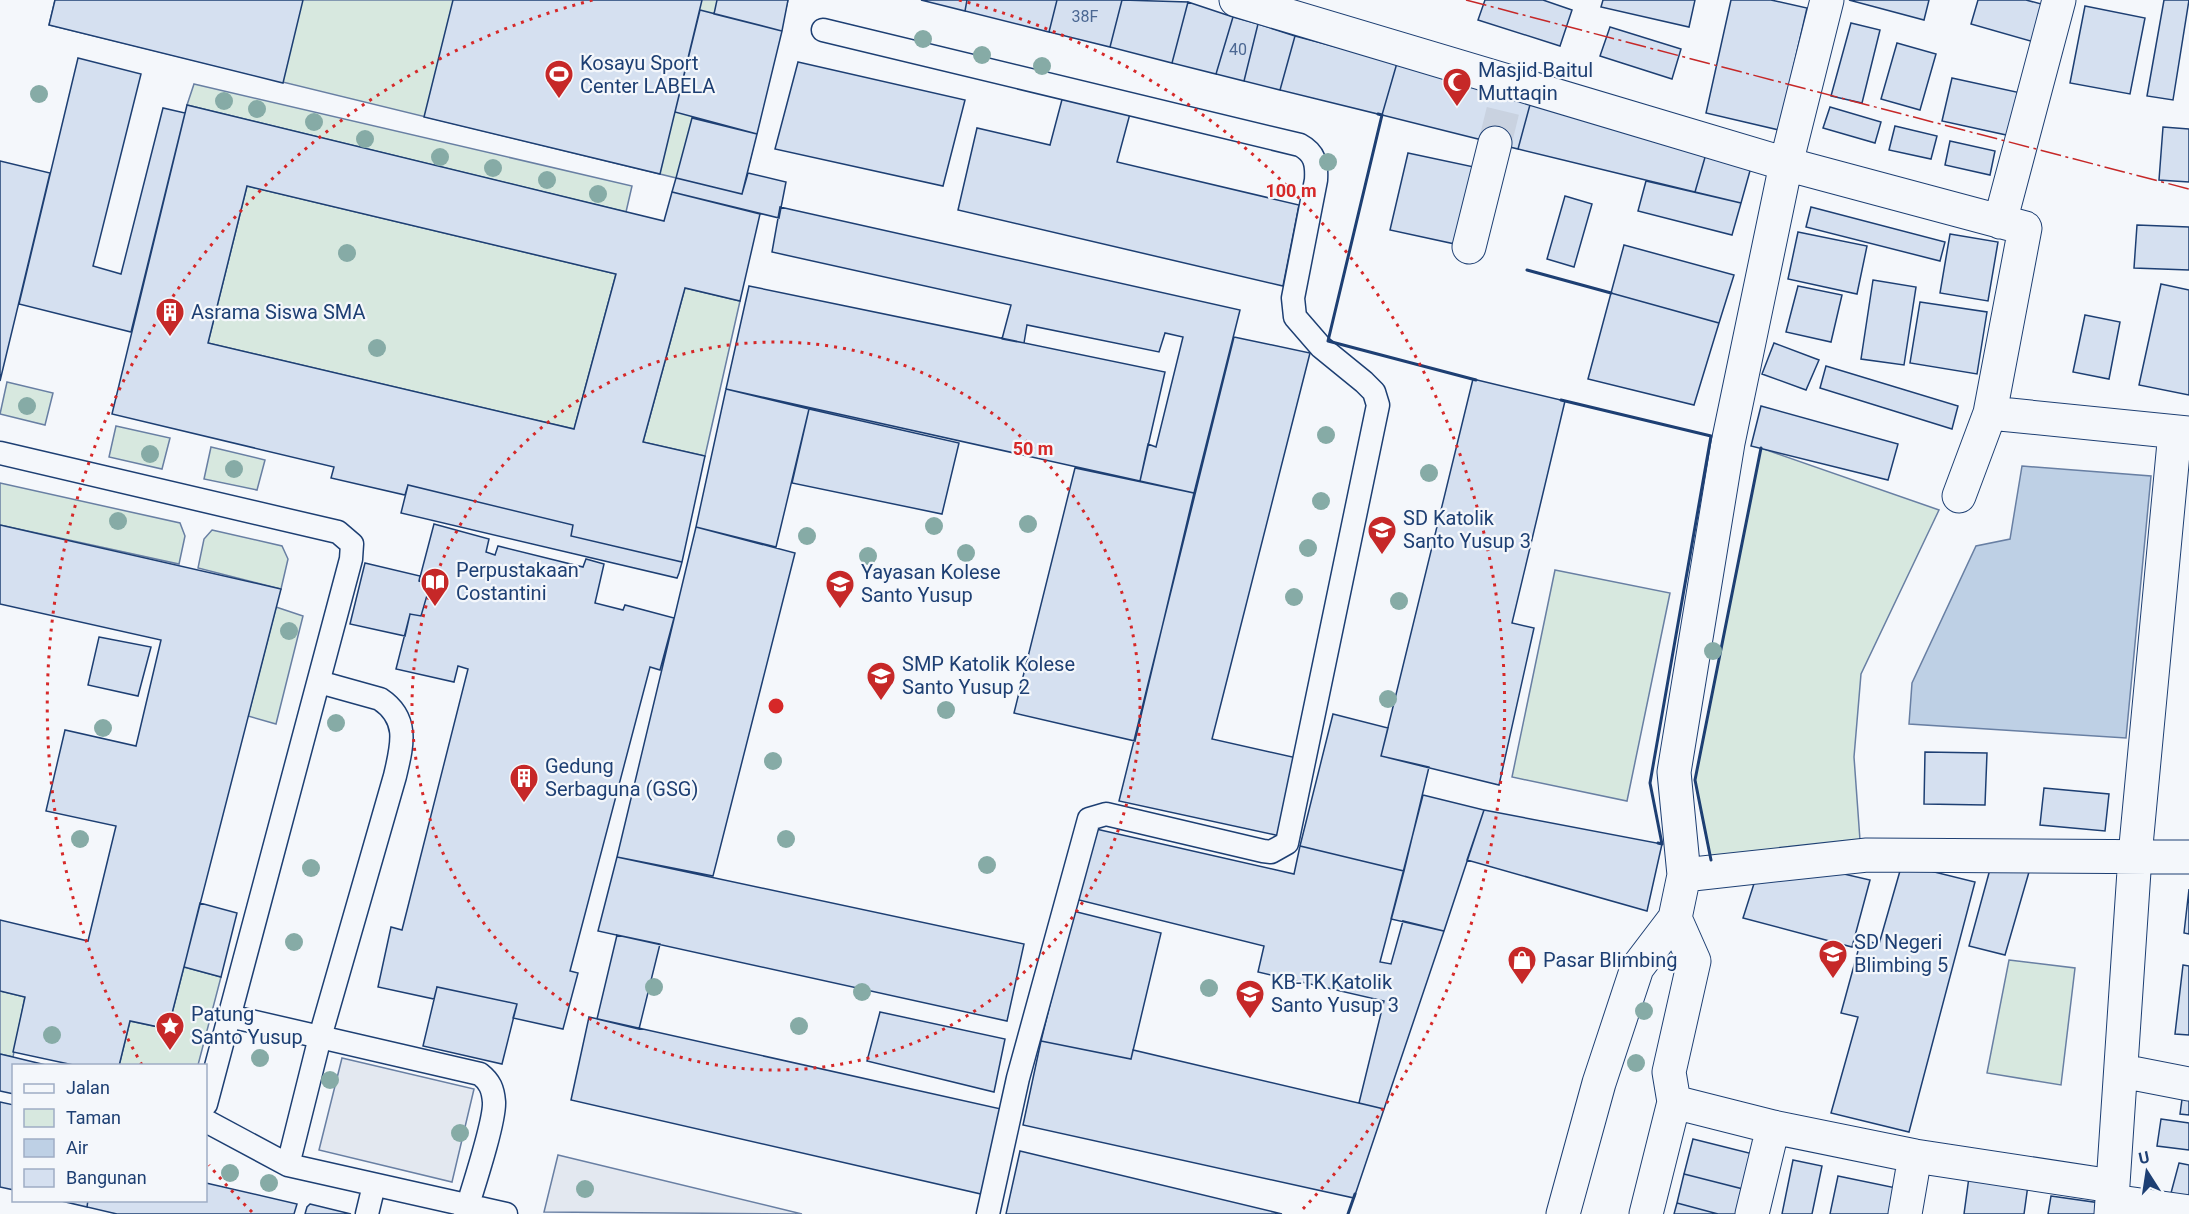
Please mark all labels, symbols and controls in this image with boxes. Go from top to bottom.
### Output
house number: 38F [1072,7,1099,26]
house number: 40 [1229,40,1247,59]
place label: Kosayu Sport Center LABELA [580,51,715,98]
sports icon: Kosayu Sport Center LABELA [543,58,575,100]
place label: Masjid Baitul Muttaqin [1478,58,1593,105]
mosque icon: Masjid Baitul Muttaqin [1441,66,1473,108]
text: 100 m [1265,180,1317,201]
building icon: Asrama Siswa SMA [154,296,186,338]
place label: Asrama Siswa SMA [191,300,366,324]
text: 50 m [1013,438,1053,459]
place label: SD Katolik Santo Yusup 3 [1403,506,1531,553]
school or university icon: SD Katolik Santo Yusup 3 [1366,514,1398,556]
place label: Perpustakaan Costantini [456,558,579,605]
place label: Yayasan Kolese Santo Yusup [861,560,1001,607]
library icon: Perpustakaan Costantini [419,566,451,608]
school or university icon: Yayasan Kolese Santo Yusup [824,568,856,610]
place label: SMP Katolik Kolese Santo Yusup 2 [902,652,1075,699]
school or university icon: SMP Katolik Kolese Santo Yusup 2 [865,660,897,702]
centre of rings [766,696,786,716]
place label: Gedung Serbaguna (GSG) [545,754,698,801]
building icon: Gedung Serbaguna (GSG) [508,762,540,804]
place label: SD Negeri Blimbing 5 [1854,930,1948,977]
school or university icon: SD Negeri Blimbing 5 [1817,938,1849,980]
shop icon: Pasar Blimbing [1506,944,1538,986]
place label: Pasar Blimbing [1543,948,1677,972]
place label: KB-TK Katolik Santo Yusup 3 [1271,970,1399,1017]
school or university icon: KB-TK Katolik Santo Yusup 3 [1234,978,1266,1020]
place label: Patung Santo Yusup [191,1002,303,1049]
place icon: Patung Santo Yusup [154,1010,186,1052]
legend [12,1064,207,1202]
text: Jalan [66,1077,110,1098]
text: Taman [66,1107,121,1128]
text: Air [66,1137,88,1158]
north arrow [2117,1142,2177,1202]
text: U [2137,1147,2151,1168]
text: Bangunan [66,1167,147,1188]

